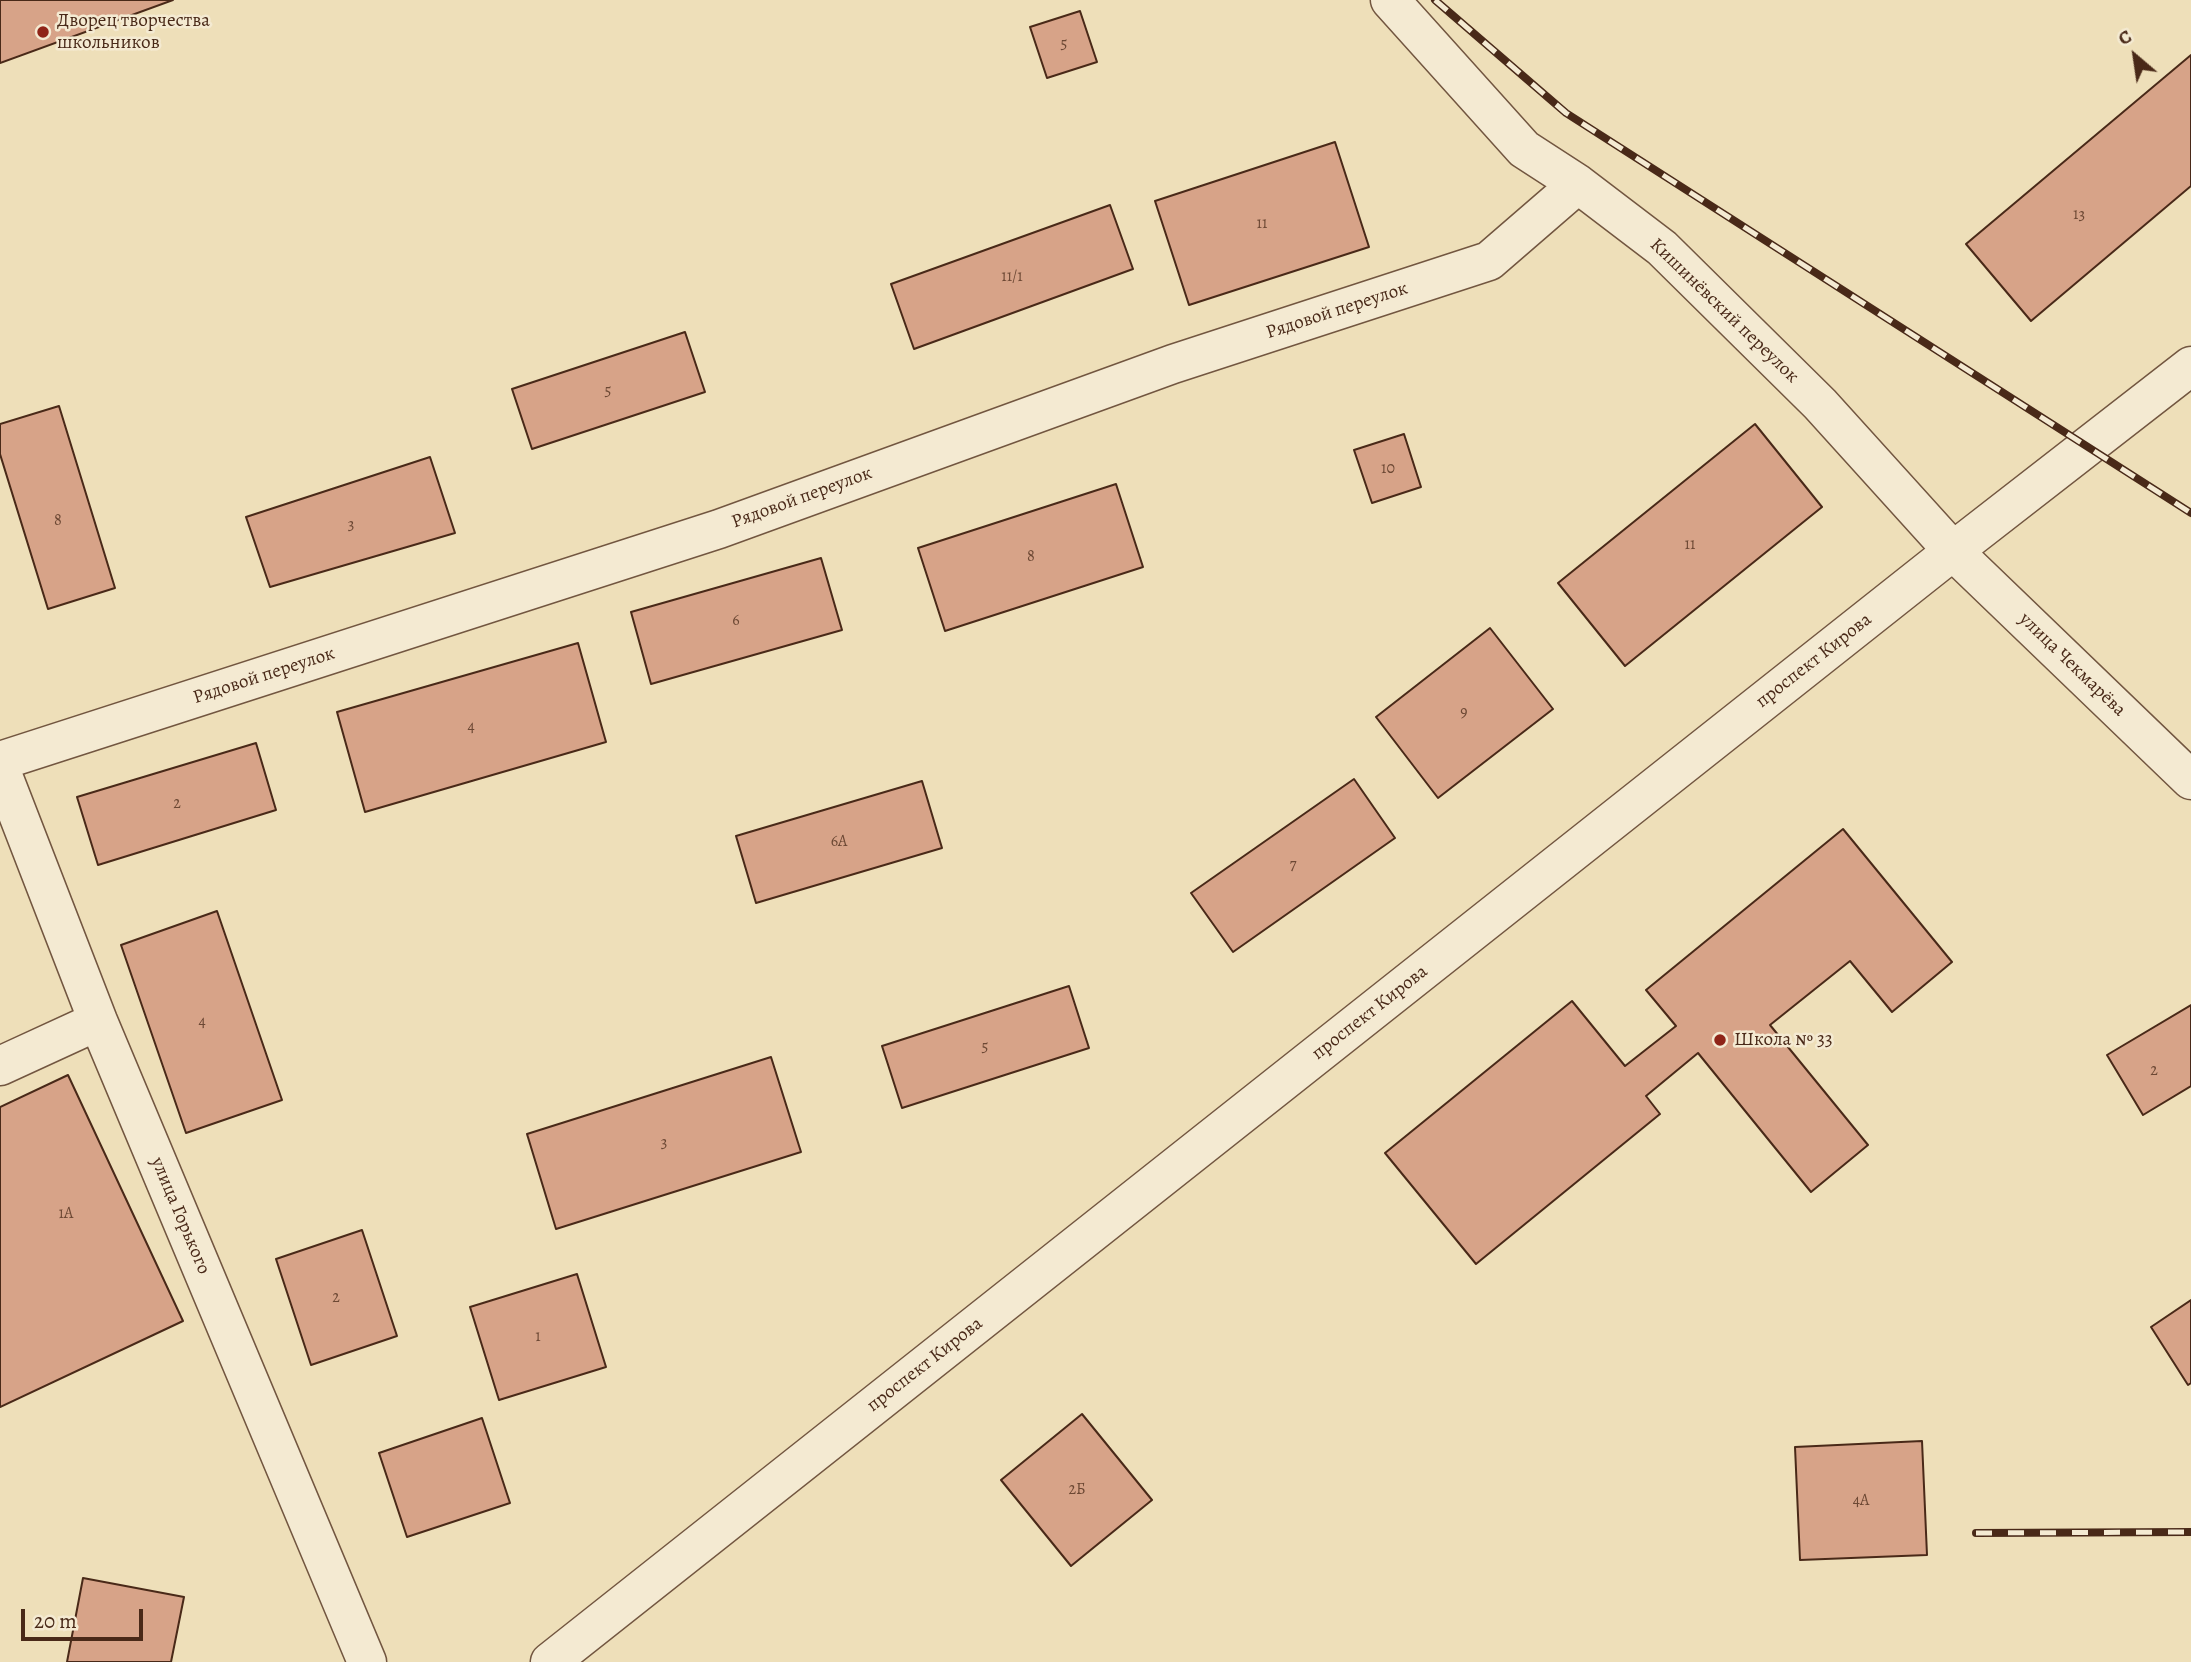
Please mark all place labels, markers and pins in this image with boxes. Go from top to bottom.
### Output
place label: Дворец творчества школьников [57,10,210,54]
marker: Дворец творчества школьников [35,24,51,40]
place label: Школа № 33 [1734,1029,1833,1051]
marker: Школа № 33 [1712,1032,1728,1048]

